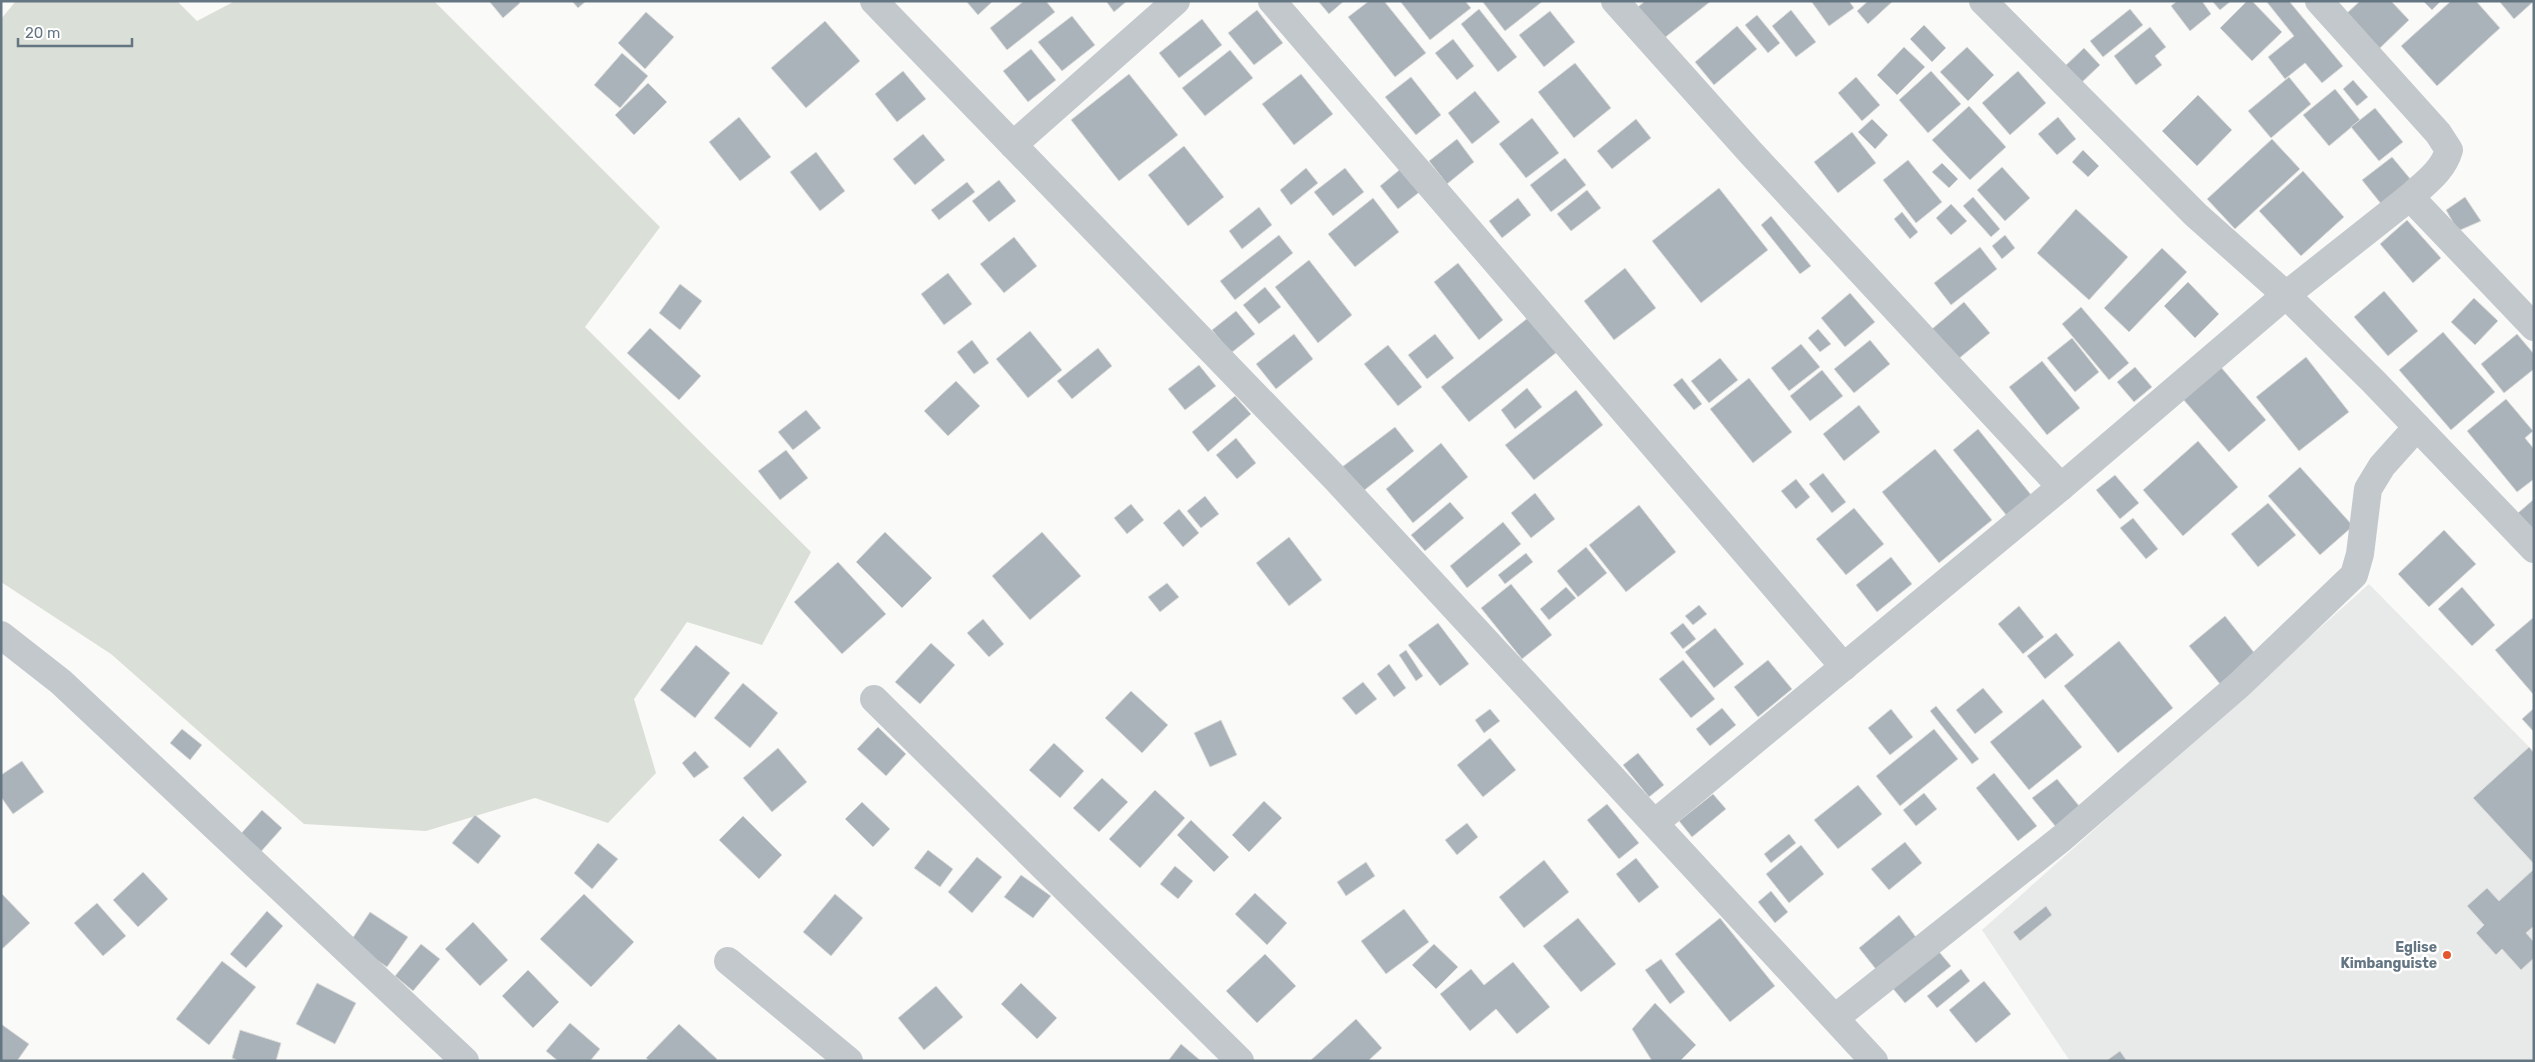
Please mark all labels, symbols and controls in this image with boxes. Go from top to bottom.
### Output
scale bar [18,15,131,47]
text: 20 m [25,24,60,42]
place label: Eglise Kimbanguiste [2340,939,2437,972]
marker: Eglise Kimbanguiste [2441,949,2453,961]

